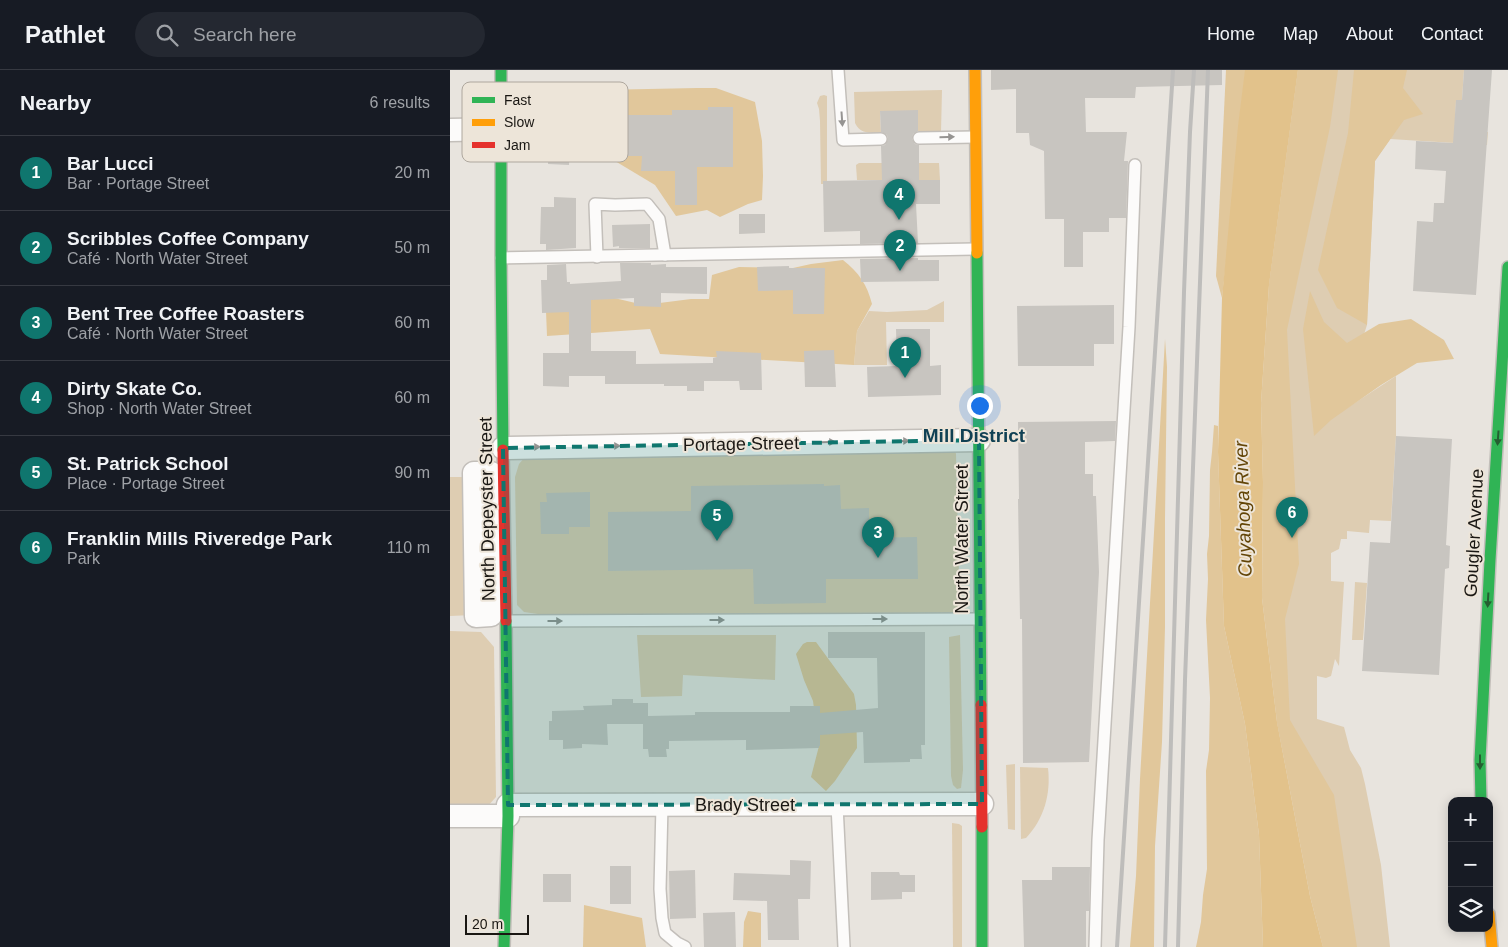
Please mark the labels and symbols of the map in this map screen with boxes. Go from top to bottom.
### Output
legend [462,82,628,162]
text: Fast [504,92,531,108]
one-way arrow [838,111,846,127]
text: Slow [504,114,535,130]
one-way arrow [939,133,955,141]
text: Jam [504,137,530,153]
pin: 4 [883,179,915,220]
pin: 2 [884,230,916,271]
pin: 1 [889,337,921,378]
your location [967,393,993,419]
street label: North Depeyster Street [475,417,499,601]
district label: Mill District [923,425,1026,446]
one-way arrow [1493,430,1501,446]
street label: Portage Street [683,433,799,455]
one-way arrow [894,437,910,445]
one-way arrow [820,438,836,446]
water label: Cuyahoga River [1230,440,1256,577]
one-way arrow [605,442,621,450]
one-way arrow [526,443,542,451]
street label: North Water Street [952,464,972,614]
street label: Gougler Avenue [1461,468,1487,598]
pin: 6 [1276,497,1308,538]
pin: 5 [701,500,733,541]
pin: 3 [862,517,894,558]
one-way arrow [1484,592,1492,608]
one-way arrow [872,615,888,623]
one-way arrow [709,616,725,624]
one-way arrow [547,617,563,625]
one-way arrow [1476,754,1484,770]
street label: Brady Street [695,795,795,815]
scale bar [465,912,529,935]

